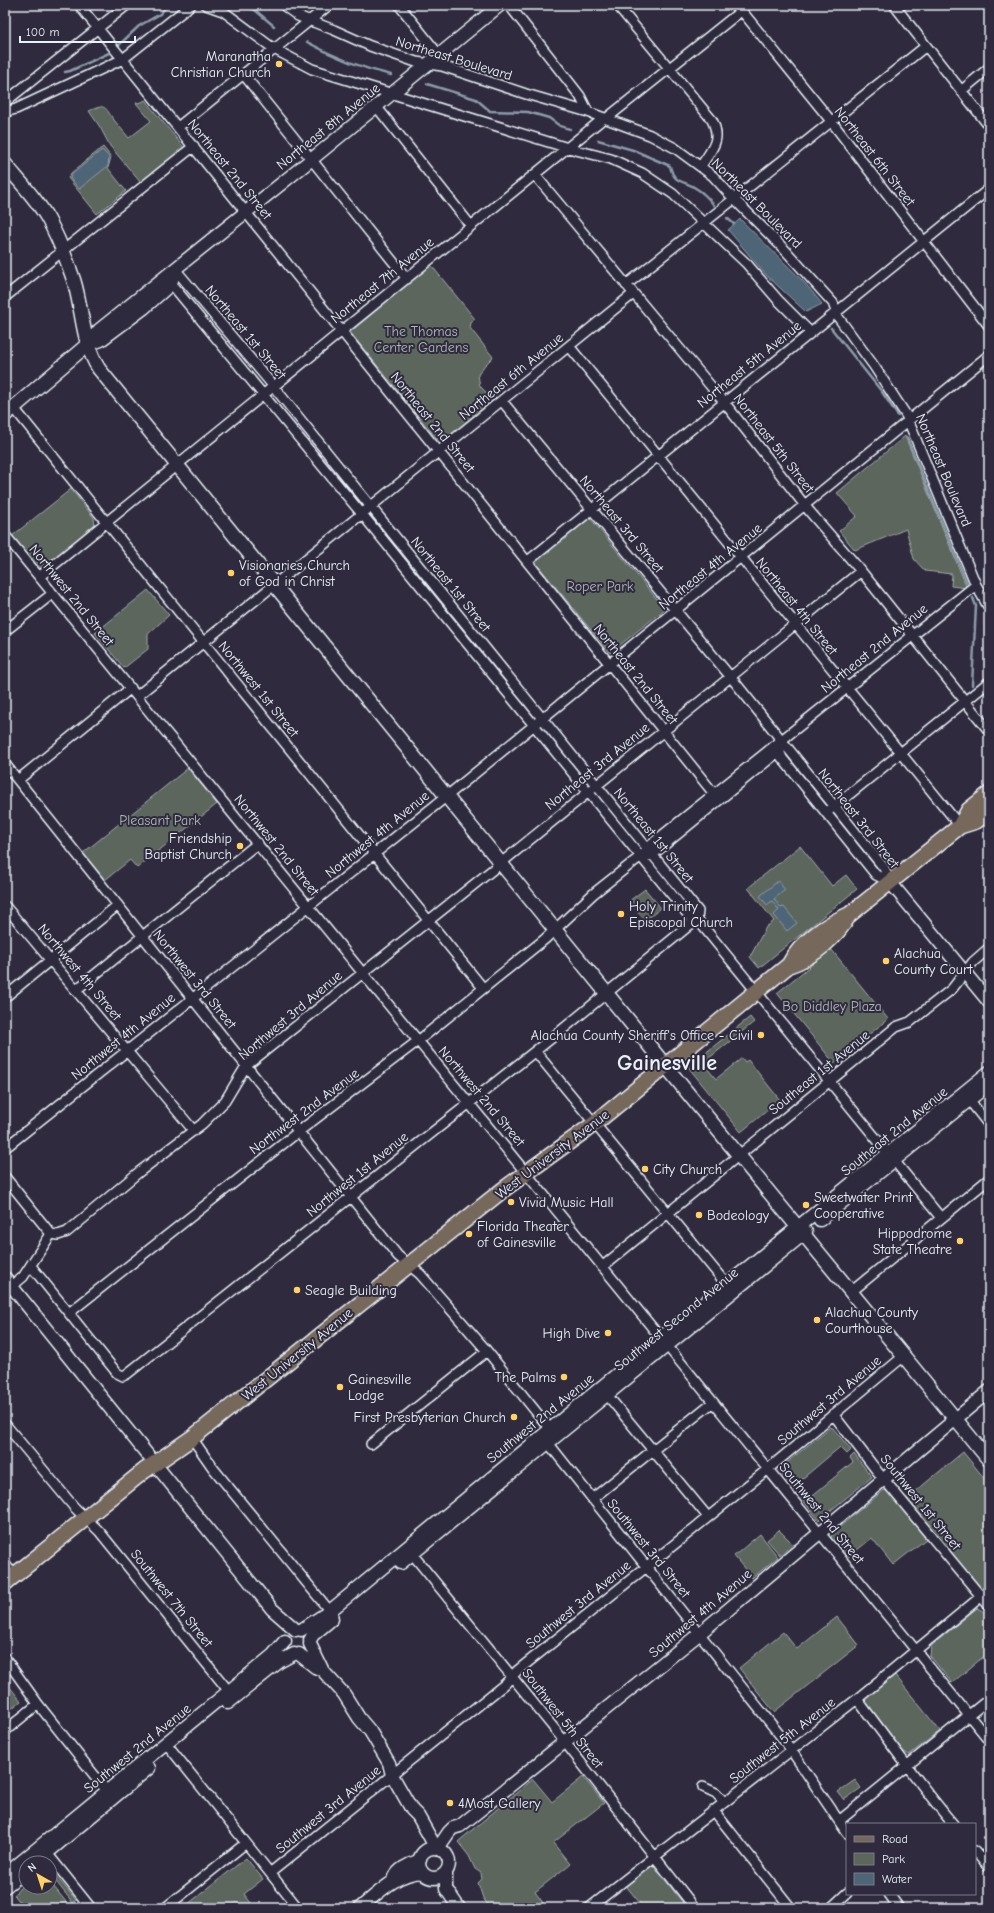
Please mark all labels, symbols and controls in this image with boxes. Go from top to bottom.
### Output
scale bar [20,18,135,44]
text: 100 m [26,25,59,39]
street label: Northeast Boulevard [393,33,514,84]
place label: Maranatha Christian Church [171,48,271,81]
marker: Maranatha Christian Church [274,59,284,69]
street label: Northeast 8th Avenue [273,79,384,173]
street label: Northeast 6th Street [831,103,919,210]
street label: Northeast 2nd Street [184,116,276,224]
street label: Northeast Boulevard [708,155,805,252]
street label: Northeast 7th Avenue [327,234,437,327]
street label: Northeast 1st Street [201,282,291,384]
street label: Northeast 5th Avenue [694,317,805,412]
park label: The Thomas Center Gardens [374,323,468,356]
street label: Northeast 6th Avenue [456,329,567,424]
street label: Northeast 2nd Street [387,369,479,477]
street label: Northeast 5th Street [730,390,818,497]
street label: Northeast Boulevard [912,411,975,529]
street label: Northeast 3rd Street [576,472,668,577]
street label: Northeast 4th Avenue [655,520,765,613]
street label: Northeast 1st Street [407,533,495,636]
street label: Northwest 2nd Street [26,541,118,650]
street label: Northeast 4th Street [752,554,842,659]
place label: Visionaries Church of God in Christ [239,557,350,590]
marker: Visionaries Church of God in Christ [226,568,236,578]
park label: Roper Park [566,578,634,595]
street label: Northeast 2nd Avenue [818,600,931,697]
street label: Northeast 2nd Street [590,621,682,729]
street label: Northwest 1st Street [215,638,303,741]
street label: Northeast 3rd Avenue [542,719,653,814]
street label: Northeast 3rd Street [814,765,903,872]
street label: Northeast 1st Street [610,784,698,887]
street label: Northwest 4th Avenue [322,787,433,882]
street label: Northwest 2nd Street [231,791,323,900]
park label: Pleasant Park [119,812,201,829]
place label: Friendship Baptist Church [144,830,232,863]
marker: Friendship Baptist Church [235,841,245,851]
place label: Holy Trinity Episcopal Church [629,898,733,931]
marker: Holy Trinity Episcopal Church [616,909,626,919]
street label: Northwest 4th Street [34,920,126,1025]
street label: Northwest 3rd Street [149,926,240,1033]
place label: Alachua County Court [894,945,974,978]
marker: Alachua County Court [881,956,891,966]
street label: Northwest 3rd Avenue [235,967,346,1064]
street label: Northwest 4th Avenue [68,989,179,1084]
park label: Bo Diddley Plaza [782,998,882,1015]
street label: Southeast 1st Avenue [765,1026,873,1118]
place label: Alachua County Sheriff's Office - Civil [531,1027,753,1044]
marker: Alachua County Sheriff's Office - Civil [756,1030,766,1040]
street label: Northwest 2nd Street [435,1043,529,1151]
district label: Gainesville [617,1050,717,1076]
street label: Northwest 2nd Avenue [246,1065,363,1158]
street label: Southeast 2nd Avenue [838,1083,951,1180]
street label: West University Avenue [492,1106,613,1203]
street label: Northwest 1st Avenue [303,1128,412,1221]
place label: City Church [653,1161,722,1178]
marker: City Church [640,1164,650,1174]
place label: Sweetwater Print Cooperative [814,1189,913,1222]
place label: Vivid Music Hall [519,1194,614,1211]
marker: Vivid Music Hall [506,1197,516,1207]
marker: Sweetwater Print Cooperative [801,1200,811,1210]
place label: Bodeology [707,1207,770,1224]
marker: Bodeology [694,1210,704,1220]
place label: Florida Theater of Gainesville [477,1218,569,1251]
place label: Hippodrome State Theatre [873,1225,952,1258]
marker: Florida Theater of Gainesville [464,1229,474,1239]
marker: Hippodrome State Theatre [955,1236,965,1246]
street label: Southwest Second Avenue [611,1264,742,1375]
place label: Seagle Building [305,1282,397,1299]
marker: Seagle Building [292,1285,302,1295]
street label: West University Avenue [238,1304,356,1404]
place label: Alachua County Courthouse [825,1304,919,1337]
marker: Alachua County Courthouse [812,1315,822,1325]
place label: High Dive [543,1325,600,1342]
marker: High Dive [603,1328,613,1338]
street label: Southwest 3rd Avenue [774,1352,885,1449]
place label: The Palms [495,1369,556,1386]
street label: Southwest 2nd Avenue [483,1370,597,1467]
place label: Gainesville Lodge [348,1371,411,1404]
marker: The Palms [559,1372,569,1382]
marker: Gainesville Lodge [335,1382,345,1392]
place label: First Presbyterian Church [353,1409,506,1426]
marker: First Presbyterian Church [509,1412,519,1422]
street label: Southwest 1st Street [877,1451,965,1554]
street label: Southwest 2nd Street [775,1459,868,1568]
street label: Southwest 3rd Street [603,1495,694,1602]
street label: Southwest 7th Street [127,1546,217,1652]
street label: Southwest 3rd Avenue [522,1557,634,1652]
street label: Southwest 4th Avenue [645,1565,755,1661]
street label: Southwest 5th Street [518,1665,608,1772]
street label: Southwest 5th Avenue [726,1694,839,1787]
street label: Southwest 2nd Avenue [80,1700,194,1797]
street label: Southwest 3rd Avenue [272,1762,384,1857]
place label: 4Most Gallery [458,1795,541,1812]
marker: 4Most Gallery [445,1798,455,1808]
legend [846,1823,976,1895]
text: Road [882,1832,908,1846]
text: Park [882,1852,905,1866]
north arrow [18,1855,58,1895]
text: N [25,1860,39,1875]
text: Water [882,1872,912,1886]

